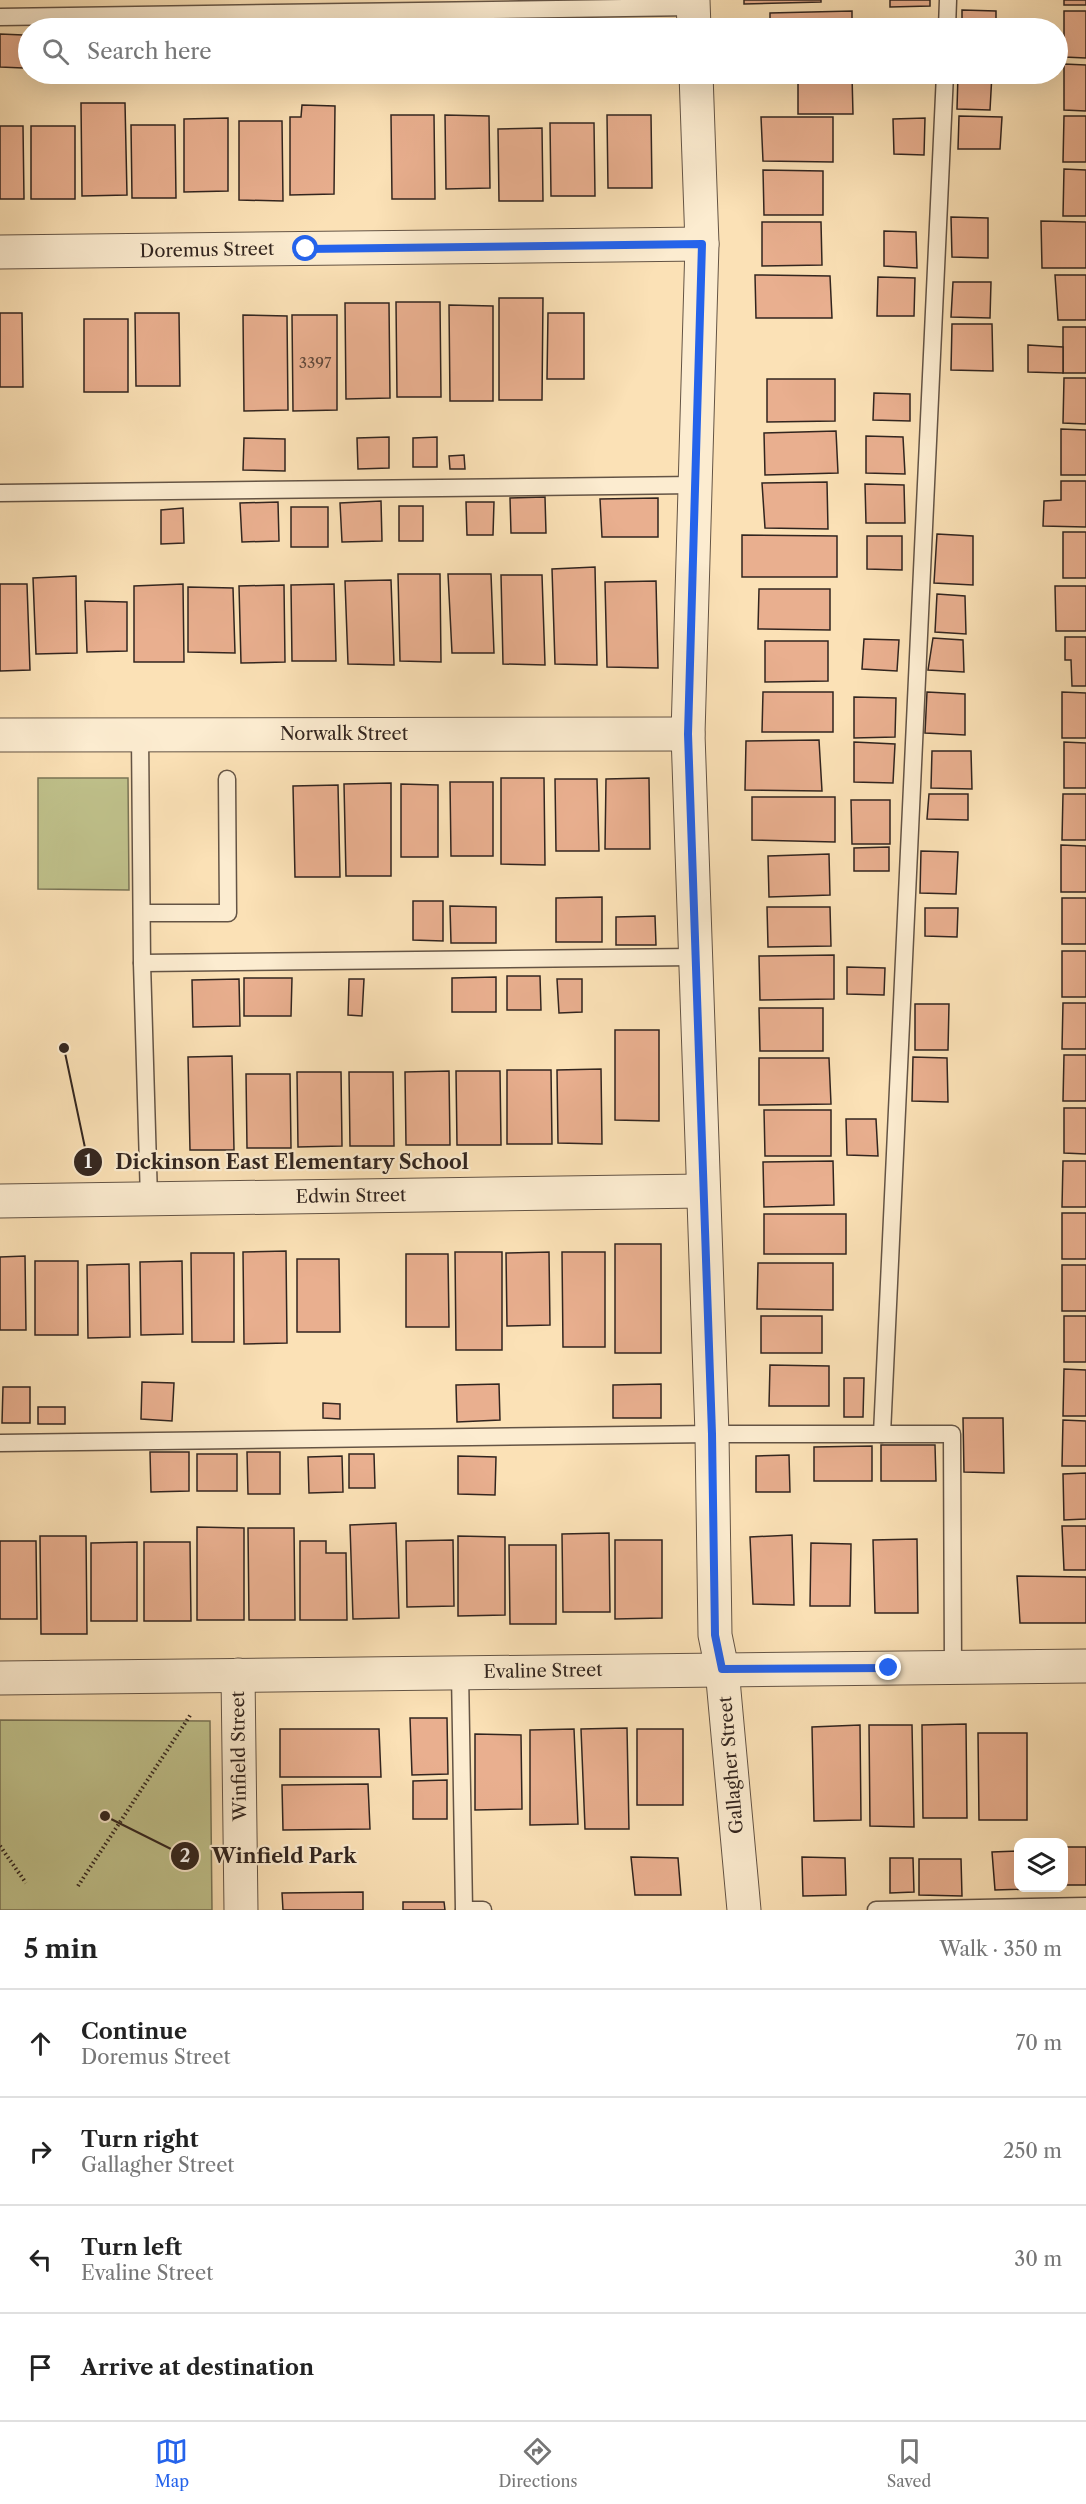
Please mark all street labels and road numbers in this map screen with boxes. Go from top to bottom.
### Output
street label: Doremus Street [140,238,275,262]
street label: Norwalk Street [280,723,409,745]
street label: Edwin Street [295,1184,407,1208]
street label: Evaline Street [483,1659,603,1683]
street label: Winfield Street [227,1690,251,1822]
street label: Gallagher Street [714,1695,748,1835]

